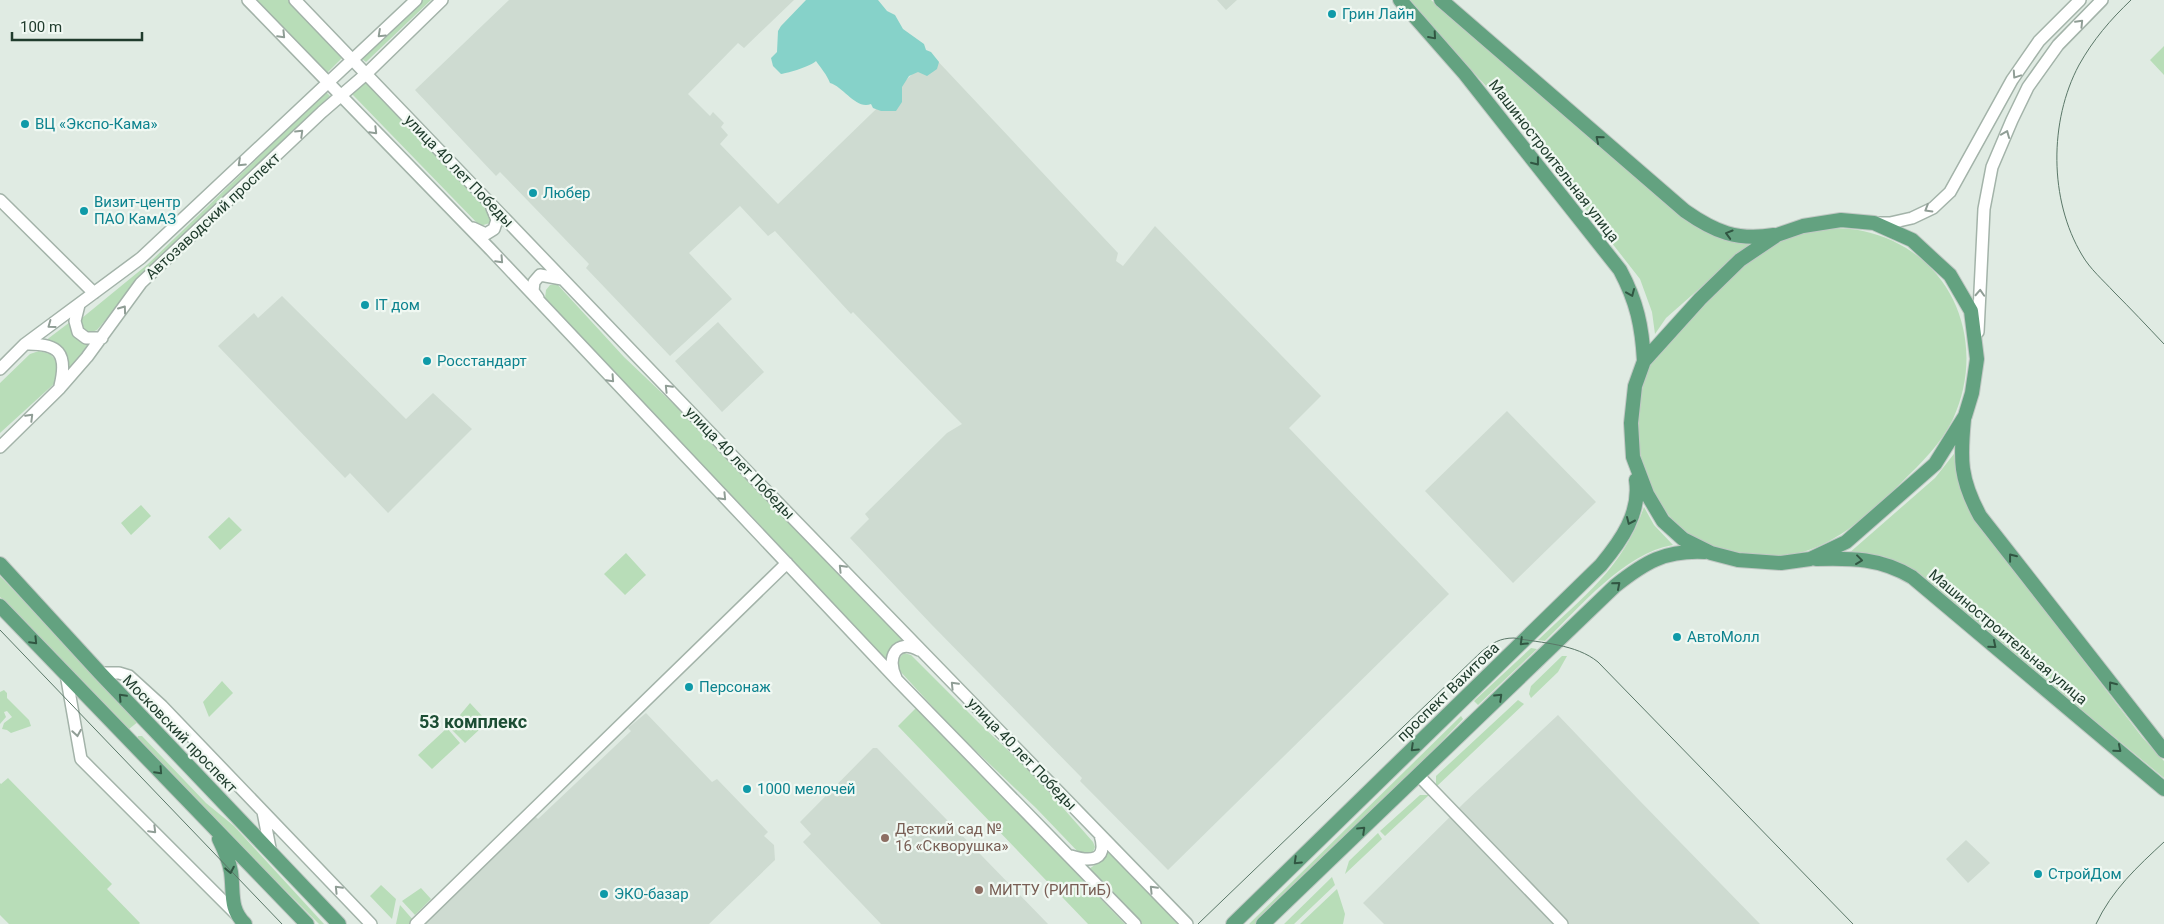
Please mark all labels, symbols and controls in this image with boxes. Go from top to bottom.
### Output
place label: Грин Лайн [1342,5,1414,23]
marker: Грин Лайн [1326,8,1338,20]
scale bar [12,10,142,42]
text: 100 m [20,18,62,36]
one-way arrow [2074,19,2083,28]
one-way arrow [378,28,387,37]
one-way arrow [276,29,285,38]
one-way arrow [1427,30,1436,39]
one-way arrow [2013,69,2022,79]
street label: Машиностроительная улица [1485,76,1623,246]
street label: улица 40 лет Победы [401,111,517,231]
place label: ВЦ «Экспо-Кама» [35,115,158,133]
marker: ВЦ «Экспо-Кама» [19,118,31,130]
one-way arrow [369,125,378,134]
one-way arrow [294,130,303,139]
one-way arrow [1999,130,2010,139]
one-way arrow [1596,136,1605,144]
street label: Автозаводский проспект [142,149,284,283]
one-way arrow [1530,156,1538,165]
one-way arrow [237,157,246,166]
place label: Любер [543,184,591,202]
marker: Любер [527,187,539,199]
place label: Визит-центр ПАО КамАЗ [94,193,181,228]
one-way arrow [1925,203,1934,213]
marker: Визит-центр ПАО КамАЗ [78,205,90,217]
one-way arrow [1725,230,1734,240]
one-way arrow [494,254,503,263]
one-way arrow [1624,288,1635,297]
one-way arrow [1975,289,1985,296]
place label: IT дом [375,296,420,314]
marker: IT дом [359,299,371,311]
one-way arrow [117,305,126,315]
one-way arrow [47,319,57,328]
place label: Росстандарт [437,352,527,370]
marker: Росстандарт [421,355,433,367]
one-way arrow [605,373,614,382]
one-way arrow [665,384,674,393]
street label: улица 40 лет Победы [682,403,798,523]
one-way arrow [24,414,33,423]
one-way arrow [717,491,726,500]
one-way arrow [1625,516,1636,525]
one-way arrow [1855,554,1863,565]
one-way arrow [2009,554,2017,563]
one-way arrow [838,564,847,573]
street label: Машиностроительная улица [1925,565,2091,709]
one-way arrow [1611,582,1620,591]
place label: АвтоМолл [1687,628,1760,646]
marker: АвтоМолл [1671,631,1683,643]
one-way arrow [28,636,37,645]
one-way arrow [1519,636,1528,645]
street label: проспект Вахитова [1393,639,1503,745]
one-way arrow [1987,639,1996,648]
street label: Московский проспект [119,671,241,797]
place label: Персонаж [699,678,771,696]
marker: Персонаж [683,681,695,693]
one-way arrow [951,681,960,690]
one-way arrow [2108,682,2117,691]
one-way arrow [119,694,128,703]
street label: улица 40 лет Победы [964,694,1080,814]
one-way arrow [1493,694,1502,703]
district label: 53 комплекс [419,711,527,732]
one-way arrow [72,729,82,738]
one-way arrow [1410,742,1419,751]
one-way arrow [2112,744,2121,753]
one-way arrow [153,765,162,774]
place label: 1000 мелочей [757,780,856,798]
marker: 1000 мелочей [741,783,753,795]
place label: Детский сад № 16 «Скворушка» [895,820,1009,855]
one-way arrow [147,825,156,834]
one-way arrow [1356,827,1365,836]
marker: Детский сад № 16 «Скворушка» [879,832,891,844]
one-way arrow [1294,855,1303,864]
place label: СтройДом [2048,865,2122,883]
one-way arrow [224,866,235,875]
marker: СтройДом [2032,868,2044,880]
place label: МИТТУ (РИПТиБ) [989,881,1111,899]
marker: МИТТУ (РИПТиБ) [973,884,985,896]
place label: ЭКО-базар [614,885,689,903]
one-way arrow [335,886,344,895]
one-way arrow [1150,886,1159,895]
marker: ЭКО-базар [598,888,610,900]

